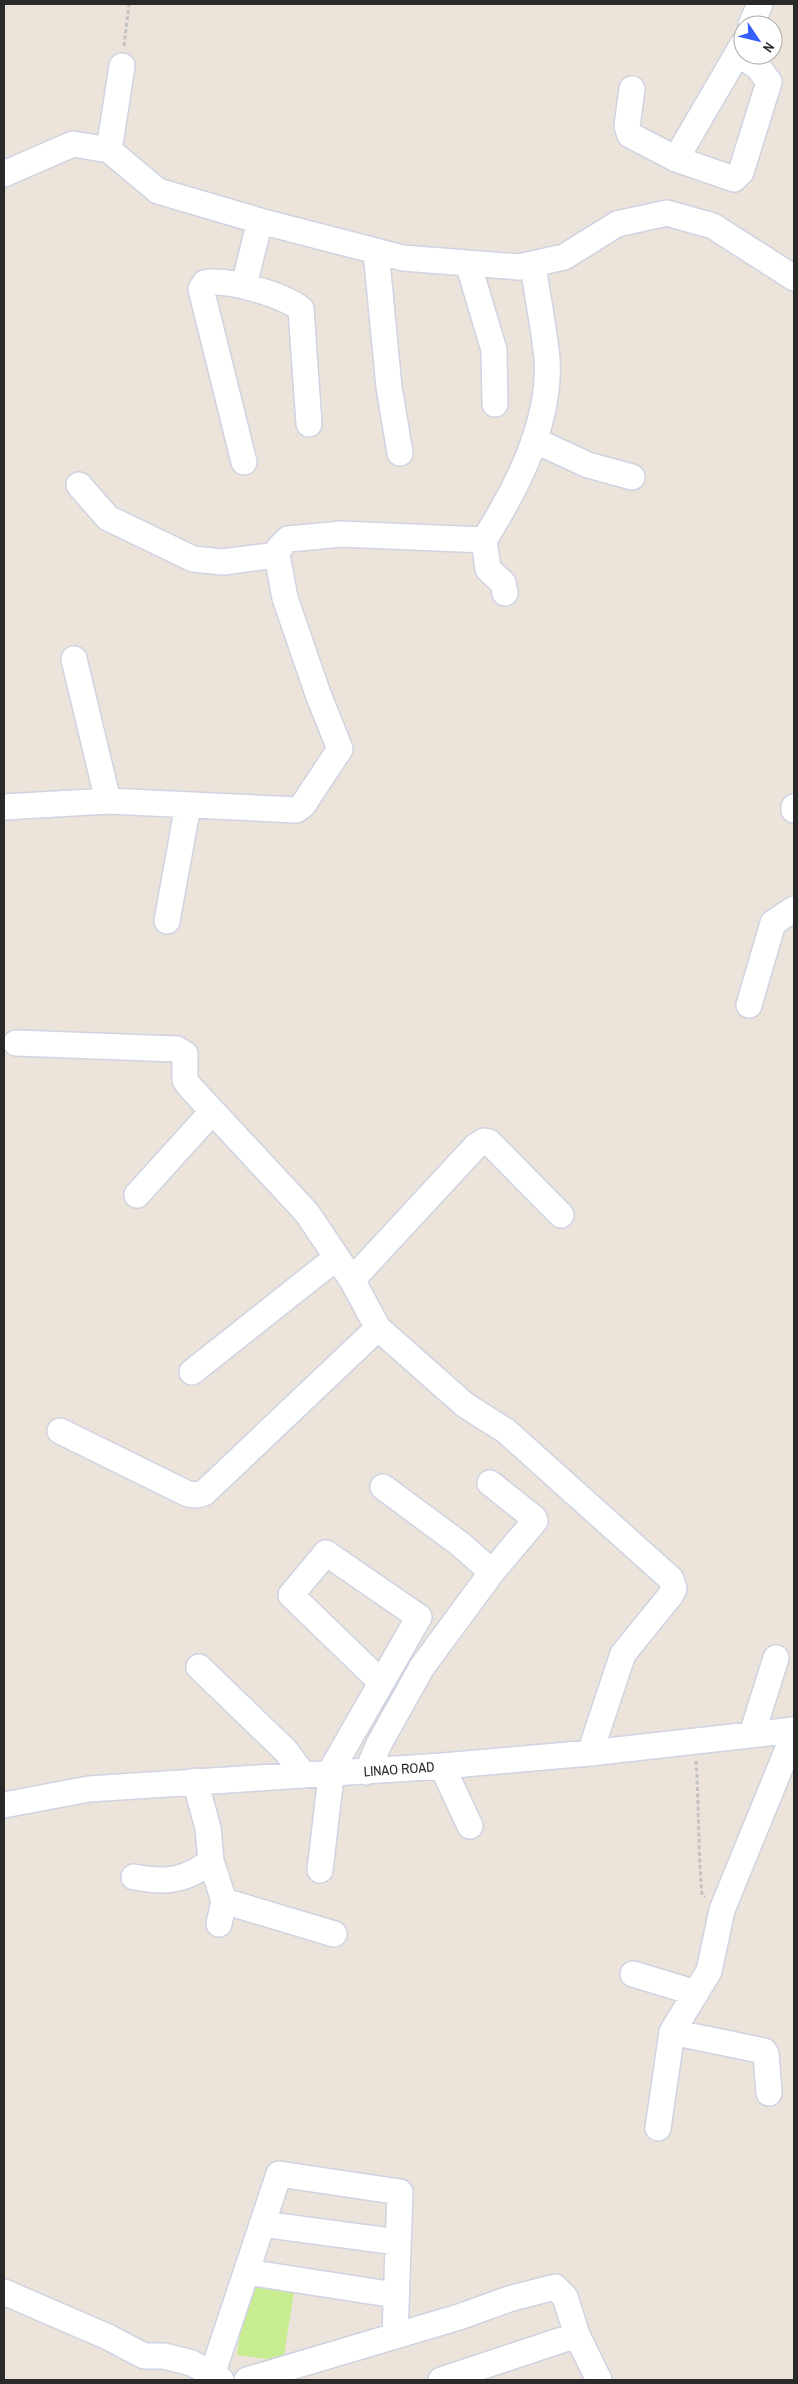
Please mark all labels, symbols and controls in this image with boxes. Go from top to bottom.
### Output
north arrow [733,15,783,65]
text: N [759,39,778,56]
street label: LINAO ROAD [363,1758,435,1780]

